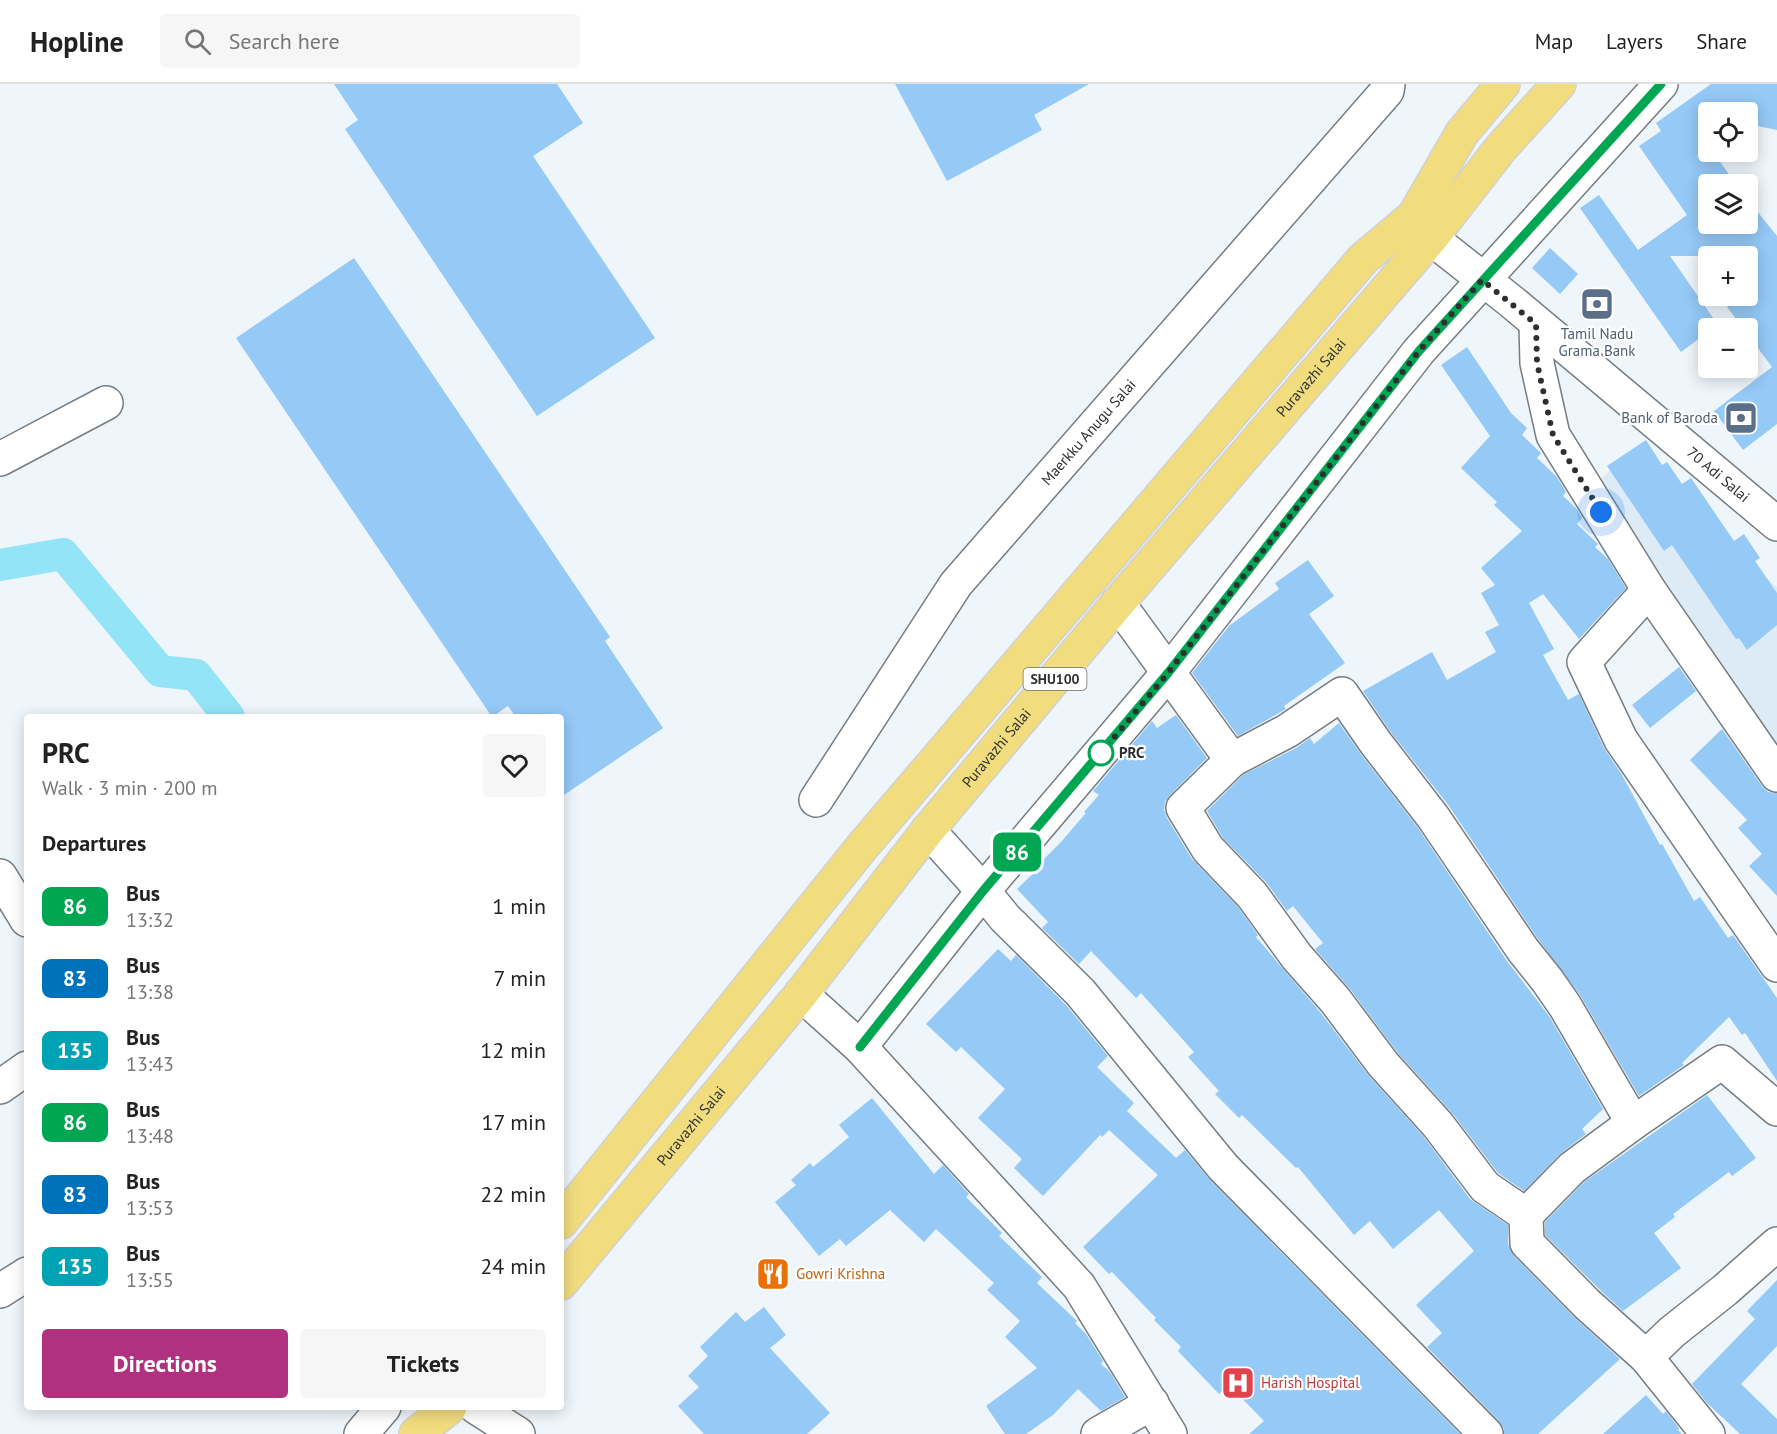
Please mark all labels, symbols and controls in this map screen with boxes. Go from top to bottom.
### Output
search box [160,14,580,68]
text: Hopline [30,23,124,60]
icon: search [181,25,214,58]
text: Search here [229,27,340,55]
text: Map [1535,28,1573,55]
text: Layers [1606,28,1663,55]
text: Share [1696,28,1747,55]
map controls [1698,102,1758,378]
button: locate [1698,102,1758,162]
button: layers [1698,174,1758,234]
button: + [1698,246,1758,306]
bank icon: Tamil Nadu Grama Bank [1579,286,1615,322]
button: − [1698,318,1758,378]
place label: Tamil Nadu Grama Bank [1559,324,1636,360]
street label: Puravazhi Salai [1272,334,1350,420]
street label: Maerkku Anugu Salai [1037,375,1140,489]
bank icon: Bank of Baroda [1723,400,1759,436]
place label: Bank of Baroda [1621,408,1718,427]
street label: 70 Adi Salai [1683,443,1754,506]
your location [1586,497,1616,527]
road number: SHU100 [1024,668,1086,690]
street label: Puravazhi Salai [958,704,1035,791]
text: PRC [42,734,90,771]
button: heart [483,734,546,797]
marker: PRC [1088,740,1114,766]
place label: PRC [1119,743,1145,762]
text: Walk · 3 min · 200 m [42,775,218,801]
text: Departures [42,829,146,857]
line badge: 86 [990,832,1044,872]
text: 86 [1005,839,1029,866]
text: Bus [126,879,160,907]
text: 1 min [492,892,546,920]
text: 86 [63,893,87,920]
text: 13:32 [126,907,174,933]
text: Bus [126,951,160,979]
text: 7 min [494,964,546,992]
text: 83 [63,965,87,992]
text: 13:38 [126,979,174,1005]
text: Bus [126,1023,160,1051]
text: 12 min [480,1036,546,1064]
text: 135 [57,1037,93,1064]
text: 13:43 [126,1051,174,1077]
street label: Puravazhi Salai [652,1082,729,1169]
text: Bus [126,1095,160,1123]
text: 17 min [482,1108,546,1136]
text: 86 [63,1109,87,1136]
text: 13:48 [126,1123,174,1149]
text: Bus [126,1167,160,1195]
text: 22 min [480,1180,546,1208]
text: 83 [63,1181,87,1208]
text: 13:53 [126,1195,174,1221]
text: Bus [126,1239,160,1267]
text: 24 min [480,1252,546,1280]
text: 135 [57,1253,93,1280]
restaurant icon: Gowri Krishna [755,1256,791,1292]
place label: Gowri Krishna [796,1264,885,1283]
text: 13:55 [126,1267,174,1293]
button: Directions [42,1329,288,1398]
button: Tickets [300,1329,546,1398]
hospital icon: Harish Hospital [1220,1365,1256,1401]
place label: Harish Hospital [1261,1373,1360,1392]

